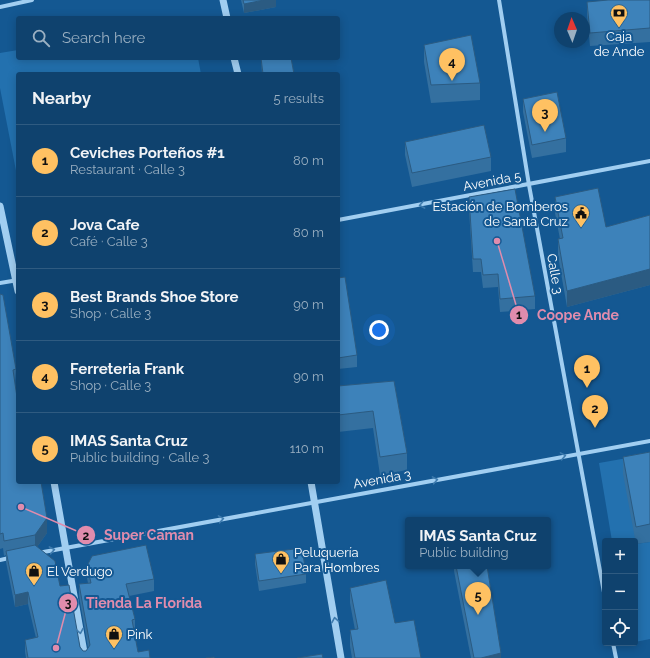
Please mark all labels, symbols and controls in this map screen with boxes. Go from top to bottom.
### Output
bank icon: Caja de Ande [609,3,629,28]
north arrow [554,12,590,48]
search box [16,16,340,60]
icon: search [30,27,52,49]
text: Search here [62,29,145,47]
place label: Caja de Ande [594,29,645,59]
pin: 4 [439,48,465,81]
text: Nearby [32,88,91,108]
text: 5 results [273,91,324,106]
pin: 3 [532,99,558,132]
text: Ceviches Porteños #1 [70,144,225,162]
text: 1 [42,153,48,168]
text: 80 m [293,153,324,168]
text: Restaurant · Calle 3 [70,162,185,177]
street label: Avenida 5 [462,168,522,194]
place label: Estación de Bomberos de Santa Cruz [432,199,568,229]
one-way arrow [419,200,425,208]
public building icon: Estación de Bomberos de Santa Cruz [571,203,591,228]
text: Jova Cafe [70,216,140,234]
text: 2 [41,225,49,240]
text: 80 m [293,225,324,240]
text: Café · Calle 3 [70,234,148,249]
street label: Calle 3 [544,253,566,296]
text: Best Brands Shoe Store [70,288,239,306]
text: 3 [41,297,49,312]
text: 90 m [293,297,324,312]
callout: Coope Ande [509,302,627,328]
text: Shop · Calle 3 [70,306,151,321]
text: Coope Ande [537,307,620,323]
text: 1 [516,308,522,322]
your location [369,320,389,340]
pin: 1 [574,355,600,388]
text: Ferreteria Frank [70,360,184,378]
text: 4 [41,369,49,384]
text: 90 m [293,369,324,384]
text: Shop · Calle 3 [70,378,151,393]
pin: 2 [582,395,608,428]
text: IMAS Santa Cruz [70,432,188,450]
text: 5 [41,441,49,456]
text: 110 m [290,441,324,456]
text: Public building · Calle 3 [70,450,209,465]
one-way arrow [560,453,566,461]
street label: Avenida 3 [352,467,412,491]
one-way arrow [432,476,438,484]
one-way arrow [218,515,224,523]
popup [405,517,551,569]
callout: Super Caman [76,522,203,548]
text: Super Caman [104,527,194,543]
text: IMAS Santa Cruz [419,527,537,545]
text: 2 [83,529,90,543]
map controls [602,538,638,646]
button: + [602,538,638,574]
place label: Peluquería Para Hombres [294,545,379,575]
text: Public building [419,545,509,560]
one-way arrow [49,546,55,554]
shop icon: Peluquería Para Hombres [271,549,291,574]
shop icon: El Verdugo [24,561,44,586]
place label: El Verdugo [47,564,113,579]
button: − [602,574,638,610]
pin: 5 [465,582,491,615]
callout: Tienda La Florida [58,590,210,616]
text: Tienda La Florida [86,595,202,611]
text: 3 [65,596,72,610]
button: locate [602,610,638,646]
one-way arrow [331,616,339,623]
shop icon: Pink [104,624,124,649]
place label: Pink [127,627,152,642]
one-way arrow [75,628,84,634]

